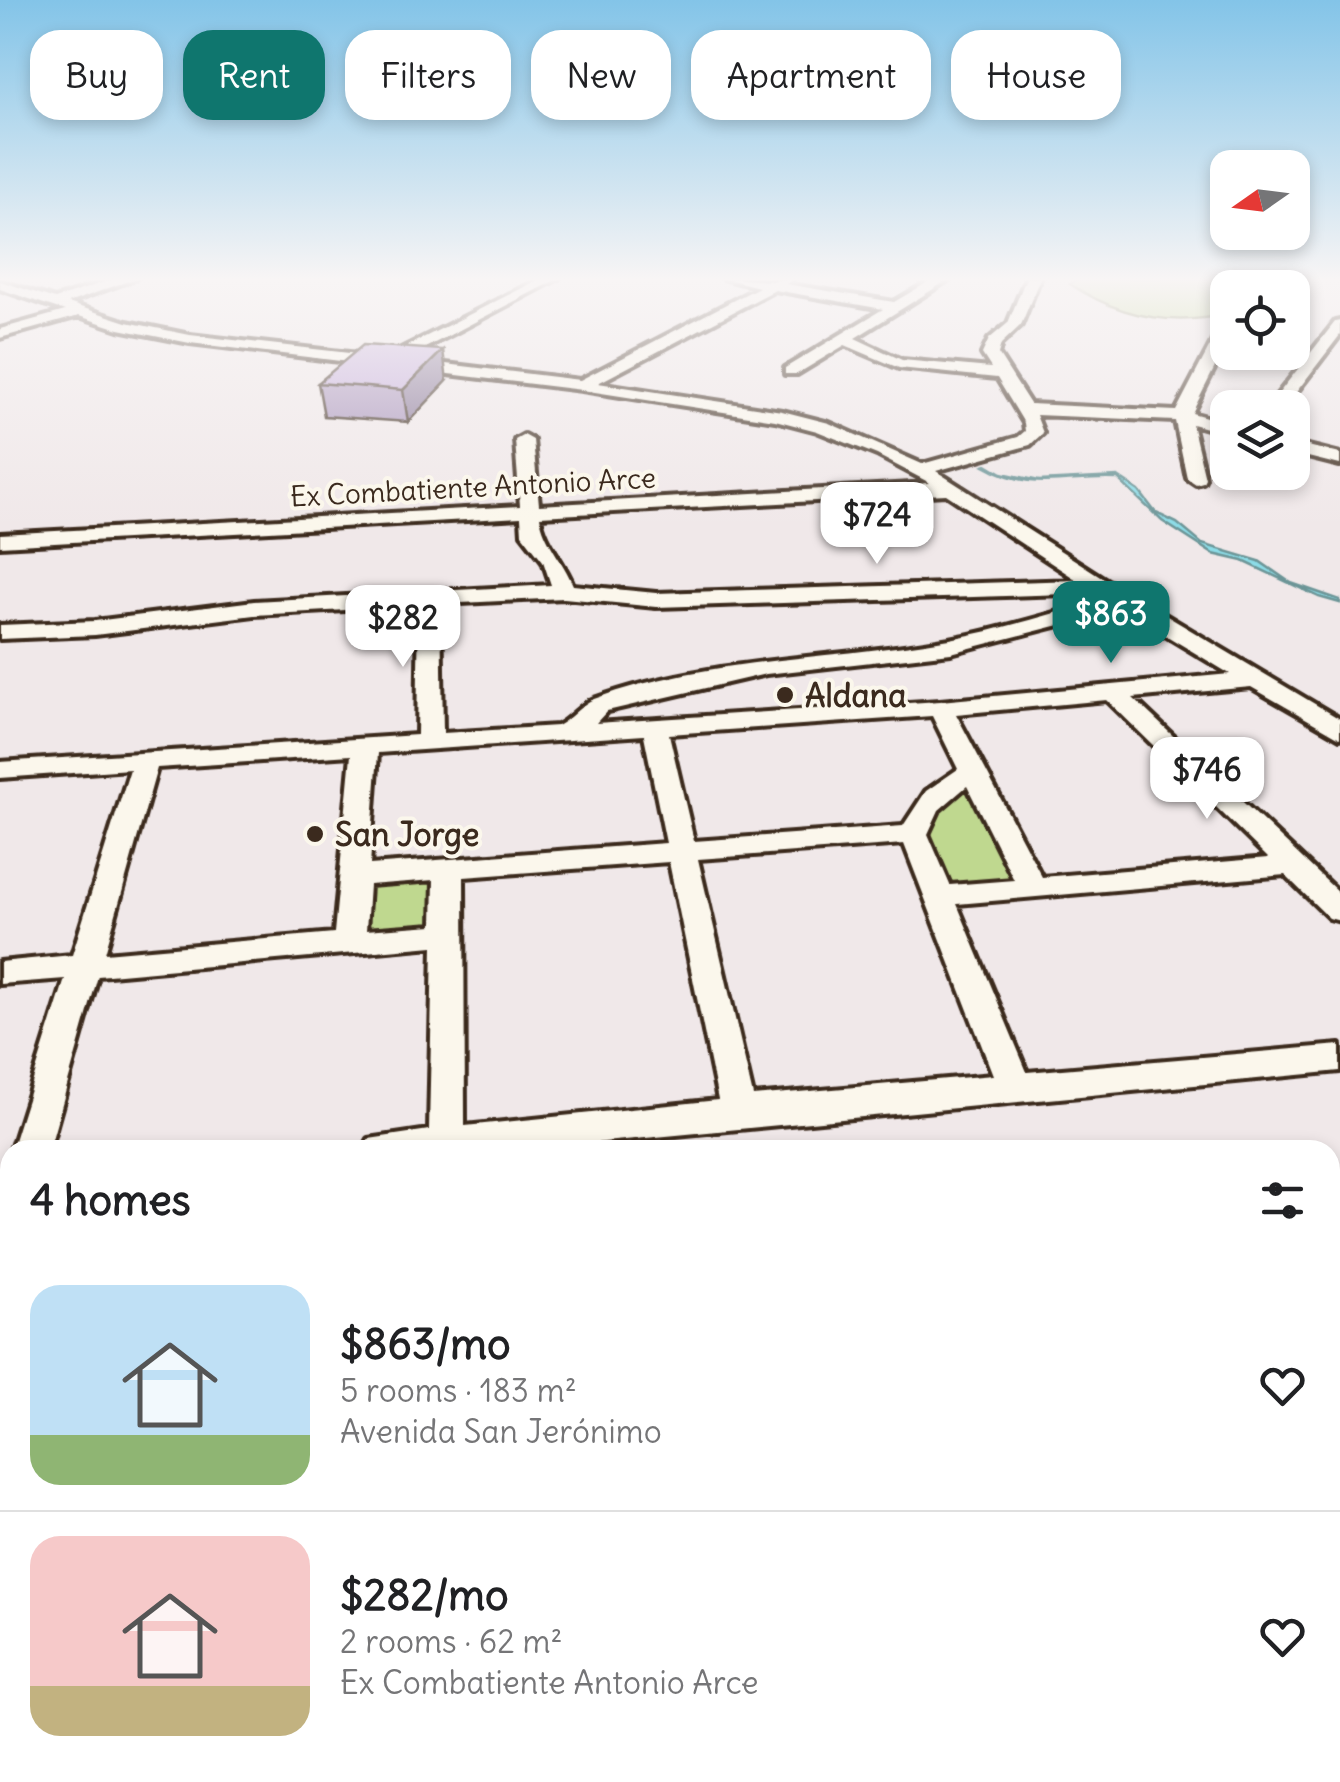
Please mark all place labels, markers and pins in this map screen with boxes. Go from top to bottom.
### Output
pin: $724 [818,482,936,567]
pin: $863 [1052,581,1170,666]
pin: $282 [344,585,462,670]
place label: Aldana [805,675,907,716]
marker: Aldana [774,684,796,706]
pin: $746 [1148,737,1266,822]
place label: San Jorge [335,814,479,855]
marker: San Jorge [304,823,326,845]

